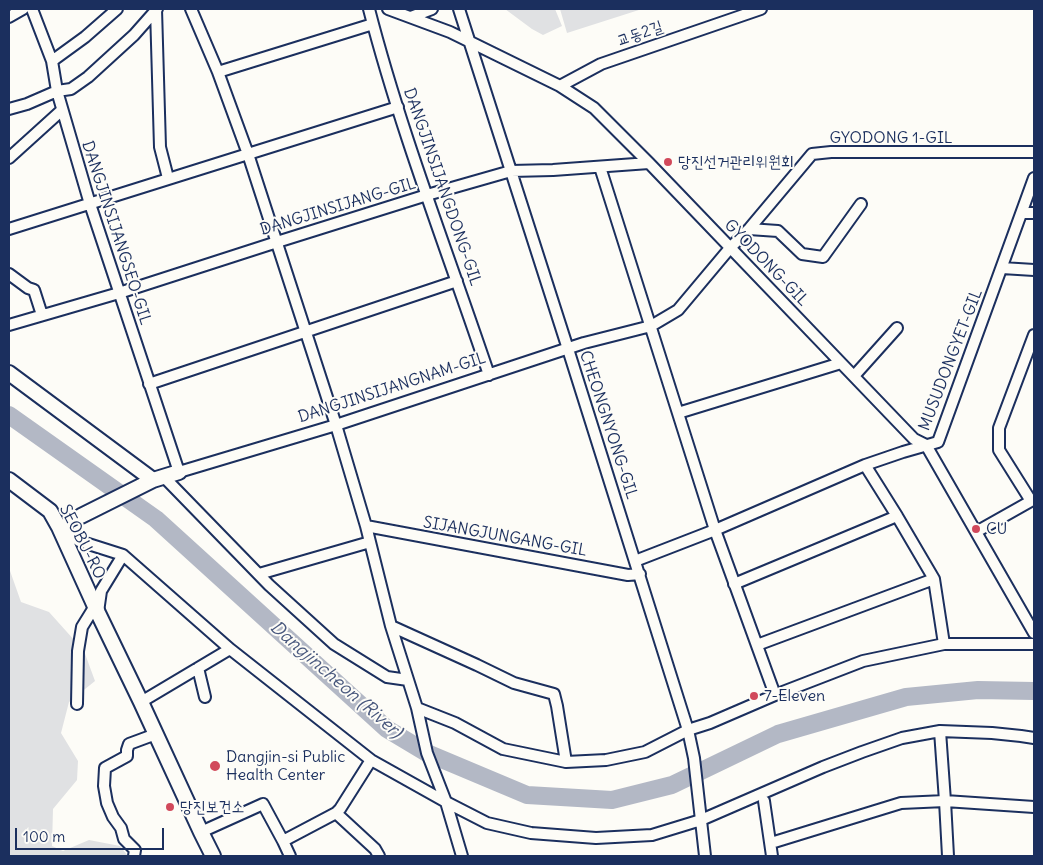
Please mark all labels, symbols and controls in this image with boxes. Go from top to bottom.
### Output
street label: 교동2길 [614,17,666,51]
street label: DANGJINSIJANGDONG-GIL [399,86,485,288]
street label: GYODONG 1-GIL [829,128,953,148]
street label: DANGJINSIJANGSEO-GIL [77,139,155,327]
place label: 당진선거관리위원회 [678,152,794,172]
marker: 당진선거관리위원회 [662,156,674,168]
street label: DANGJINSIJANG-GIL [258,174,418,240]
street label: GYODONG-GIL [720,216,812,310]
street label: MUSUDONGYET-GIL [915,287,987,433]
street label: CHEONGNYONG-GIL [575,348,641,502]
street label: DANGJINSIJANGNAM-GIL [296,349,488,427]
street label: SEOBU-RO [55,501,109,583]
street label: SIJANGJUNGANG-GIL [422,513,588,561]
place label: CU [986,519,1007,539]
marker: CU [970,523,982,535]
water label: Dangjincheon (River) [266,617,406,743]
place label: 7-Eleven [764,686,825,706]
marker: 7-Eleven [748,690,760,702]
place label: Dangjin-si Public Health Center [226,747,345,785]
marker: Dangjin-si Public Health Center [208,759,222,773]
place label: 당진보건소 [180,797,244,817]
marker: 당진보건소 [164,801,176,813]
scale bar [18,818,166,850]
text: 100 m [23,827,65,846]

